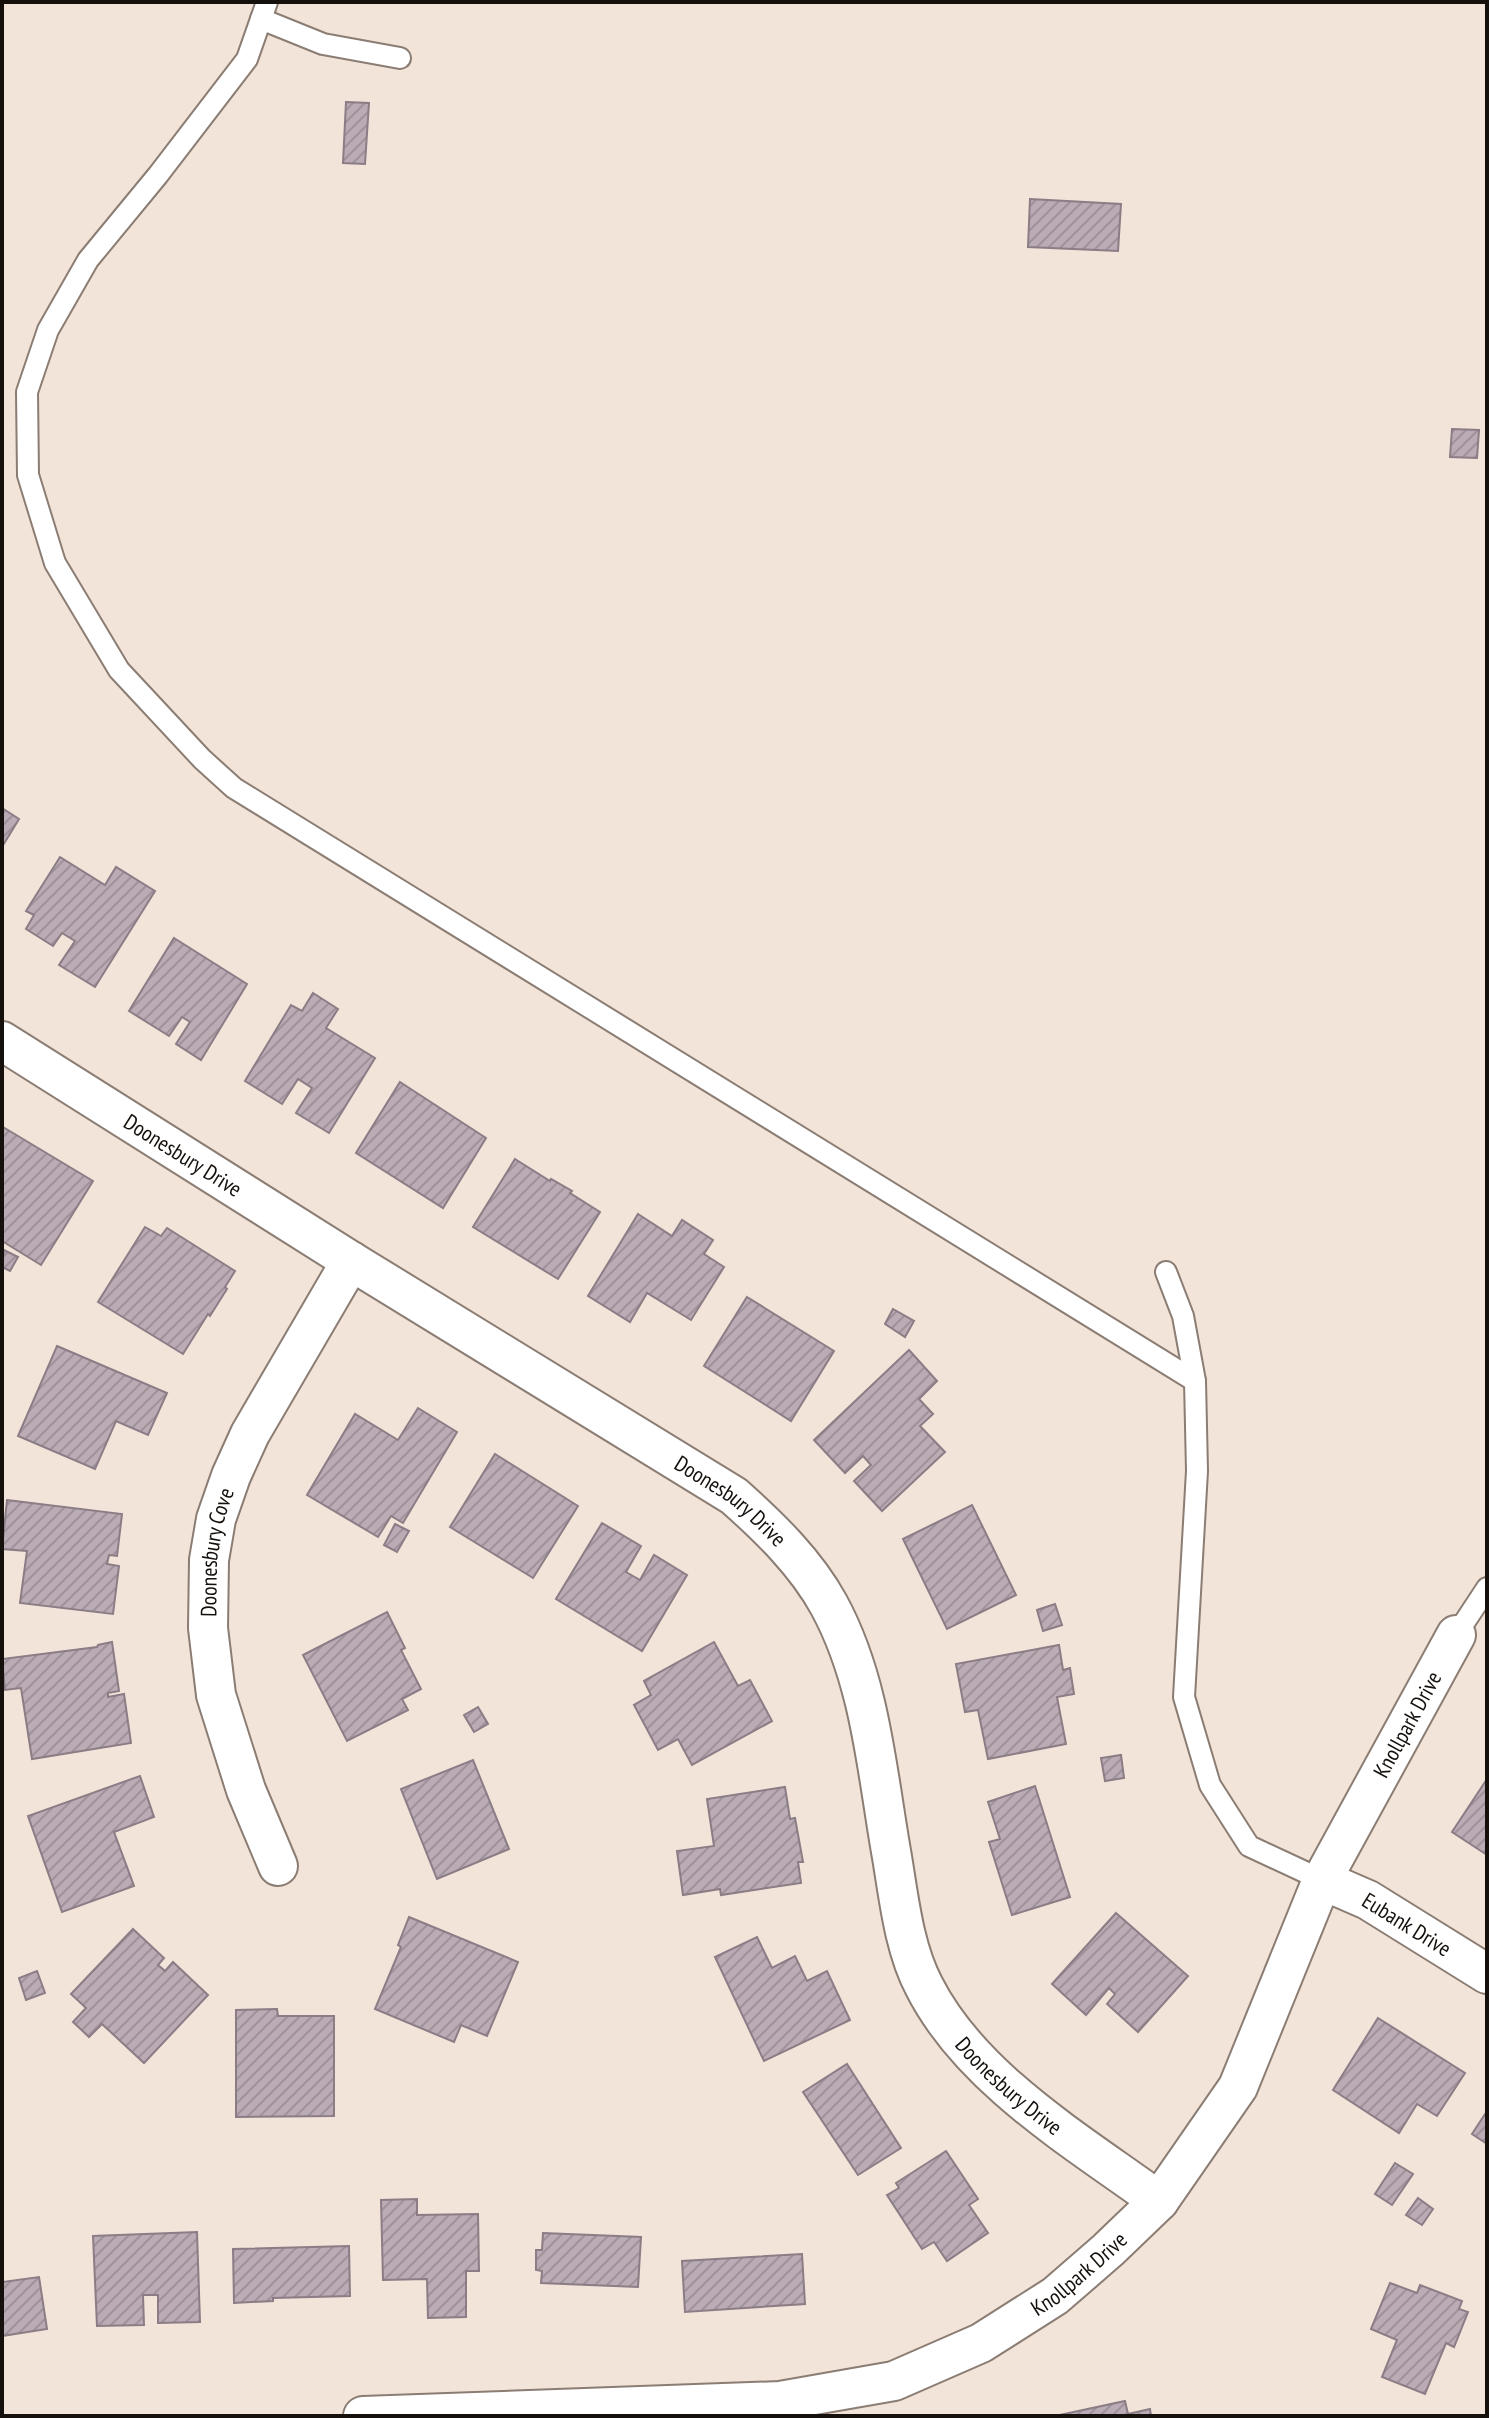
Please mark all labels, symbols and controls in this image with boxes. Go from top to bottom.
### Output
street label: Doonesbury Drive [119,1107,247,1203]
street label: Doonesbury Drive [670,1449,793,1552]
street label: Doonesbury Cove [194,1484,240,1617]
street label: Knollpark Drive [1367,1666,1447,1782]
street label: Eubank Drive [1357,1886,1457,1962]
street label: Doonesbury Drive [949,2031,1068,2141]
street label: Knollpark Drive [1025,2226,1133,2322]

